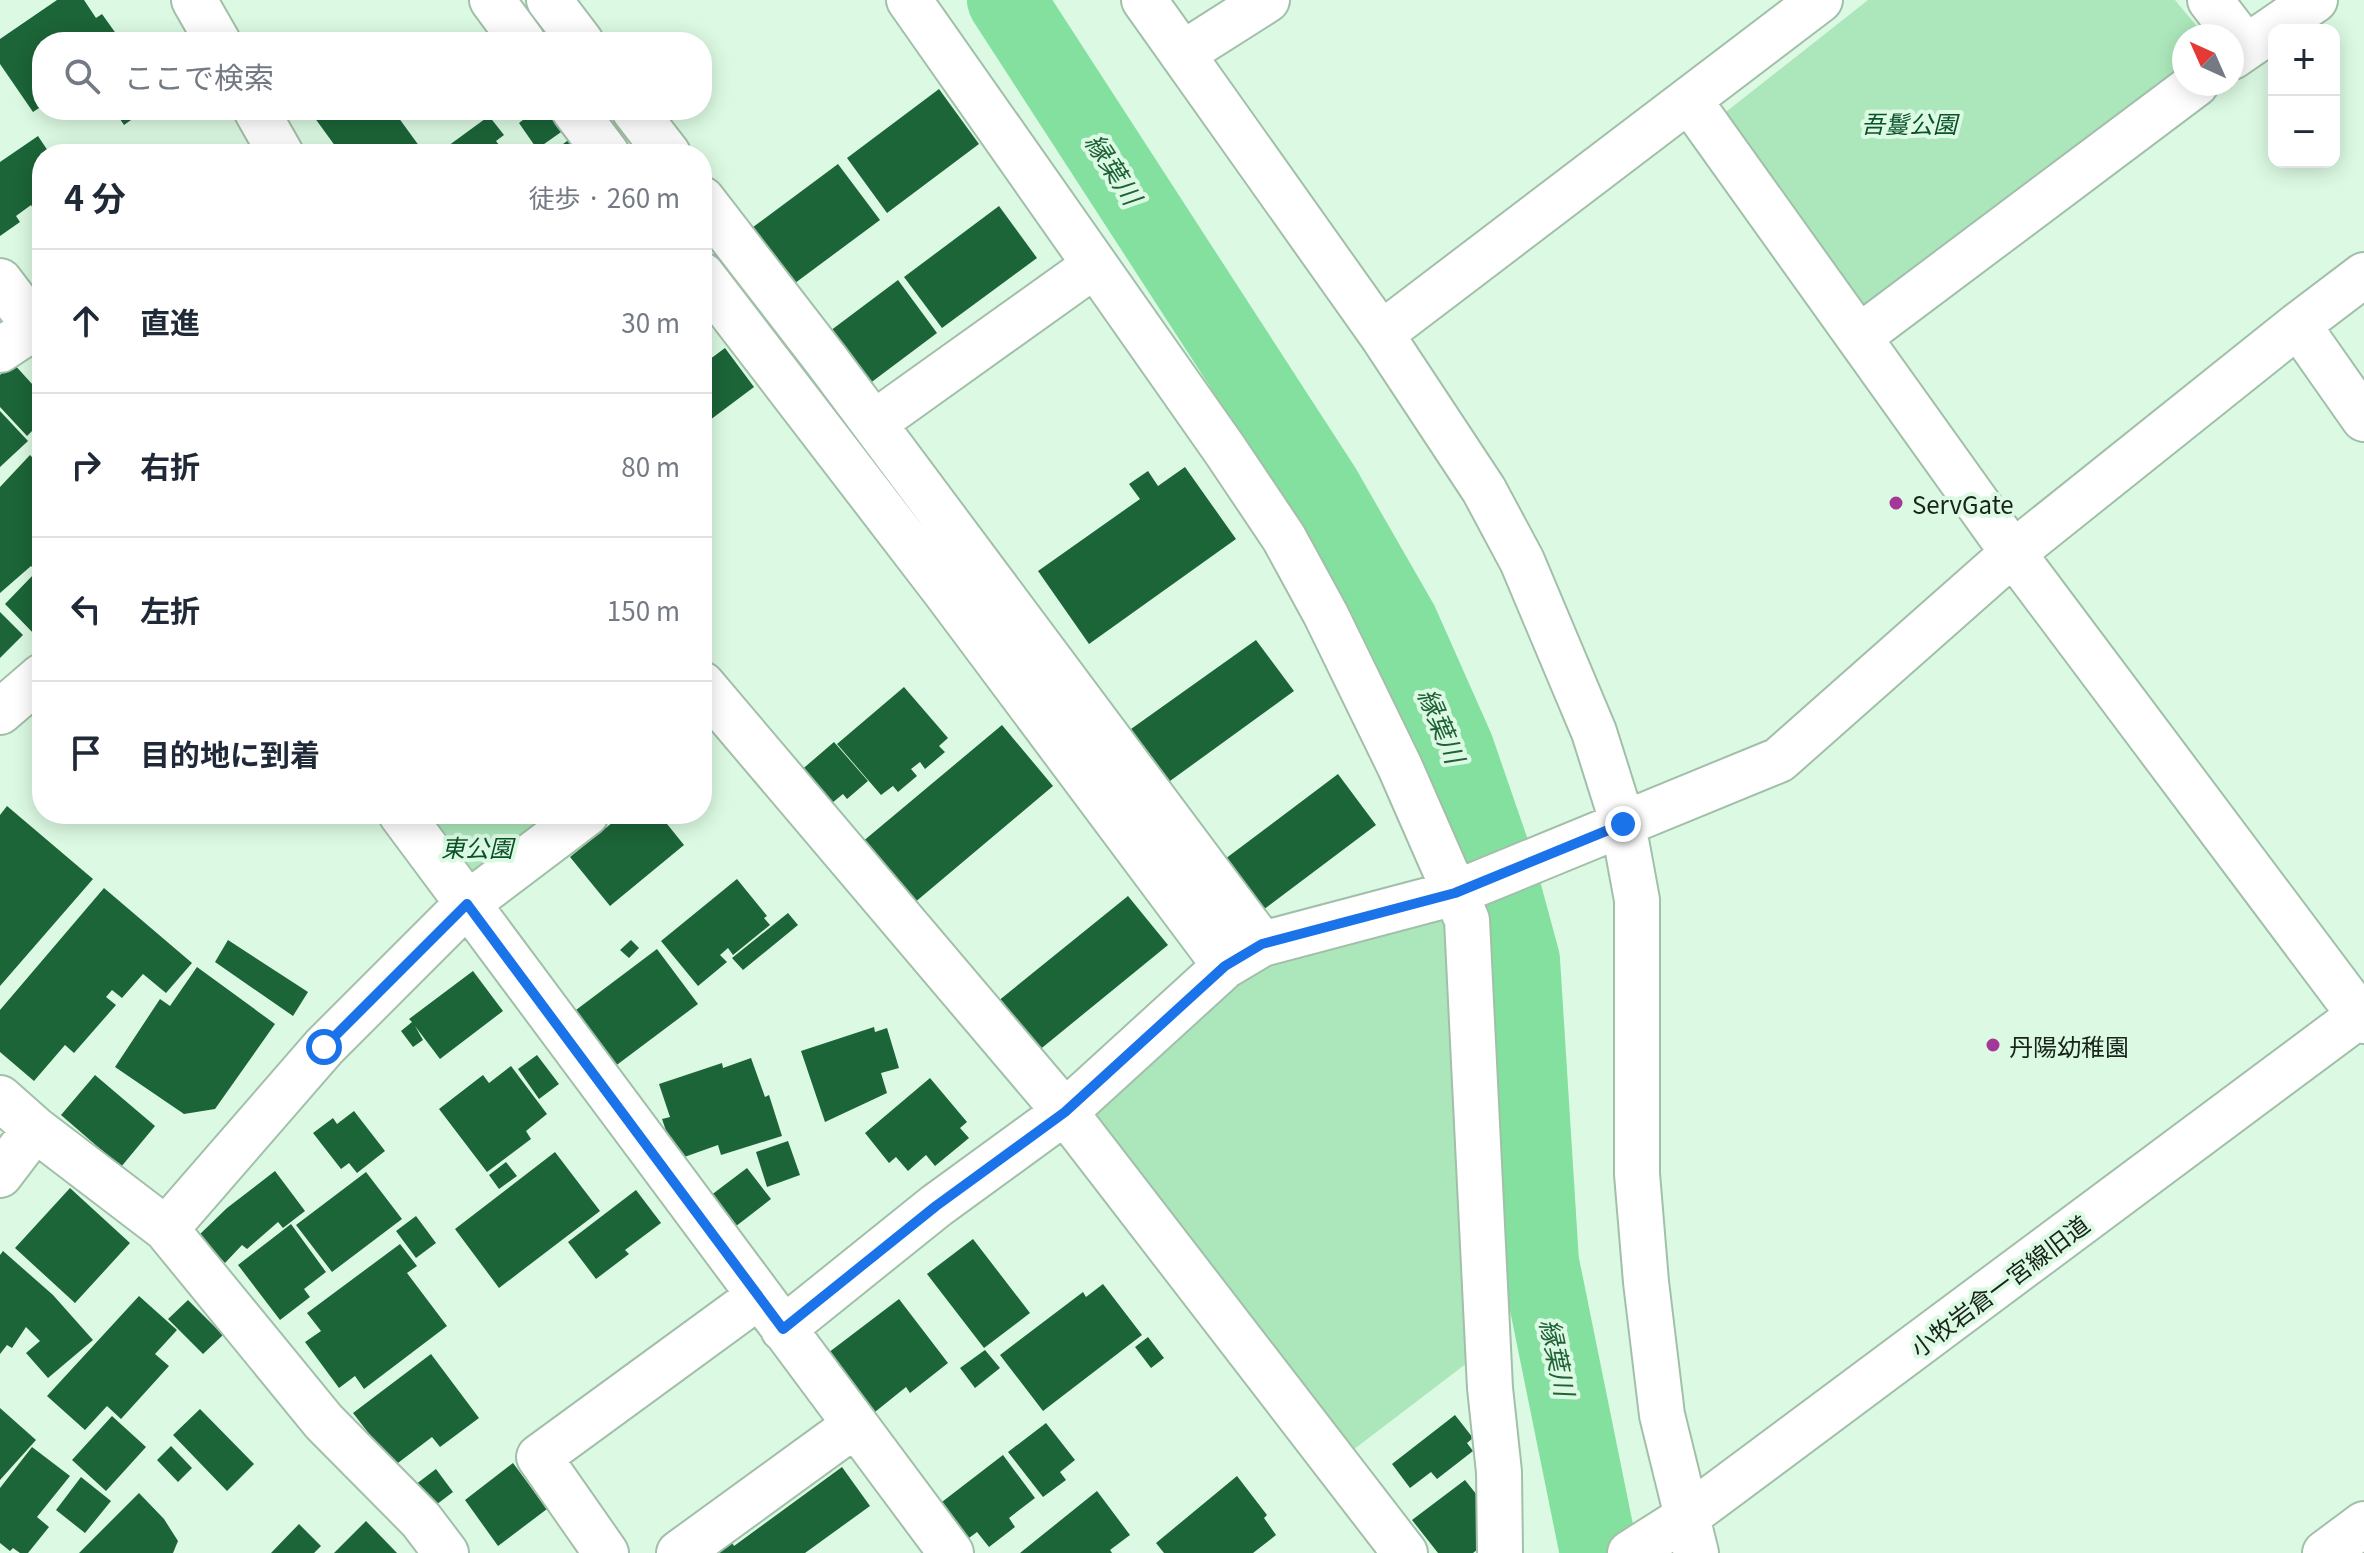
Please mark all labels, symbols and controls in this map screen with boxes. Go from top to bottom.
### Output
north arrow [2172,24,2244,96]
map controls [2268,24,2340,168]
button: + [2268,24,2340,96]
search box [32,32,712,120]
icon: search [60,54,104,98]
text: ここで検索 [124,54,274,98]
button: − [2268,96,2340,168]
park label: 吾鬘公園 [1861,105,1960,140]
water label: 縁葉川 [1078,125,1153,213]
text: 4 分 [64,172,126,221]
text: 徒歩 · 260 m [529,178,680,215]
icon: ahead [64,299,108,343]
text: 直進 [140,299,200,343]
text: 30 m [621,303,680,340]
icon: right [64,443,108,487]
text: 右折 [140,443,200,487]
text: 80 m [621,447,680,484]
place label: ServGate [1912,486,2014,521]
marker: ServGate [1887,494,1905,512]
icon: left [64,587,108,631]
text: 左折 [140,587,200,631]
text: 150 m [607,591,680,628]
water label: 縁葉川 [1411,682,1476,771]
icon: arrive [64,731,108,775]
text: 目的地に到着 [140,731,320,775]
route end [1605,806,1641,842]
park label: 東公園 [441,829,516,864]
place label: 丹陽幼稚園 [2009,1028,2129,1063]
route start [306,1029,342,1065]
marker: 丹陽幼稚園 [1984,1036,2002,1054]
street label: 小牧岩倉一宮線旧道 [1902,1206,2096,1364]
water label: 縁葉川 [1533,1315,1586,1402]

